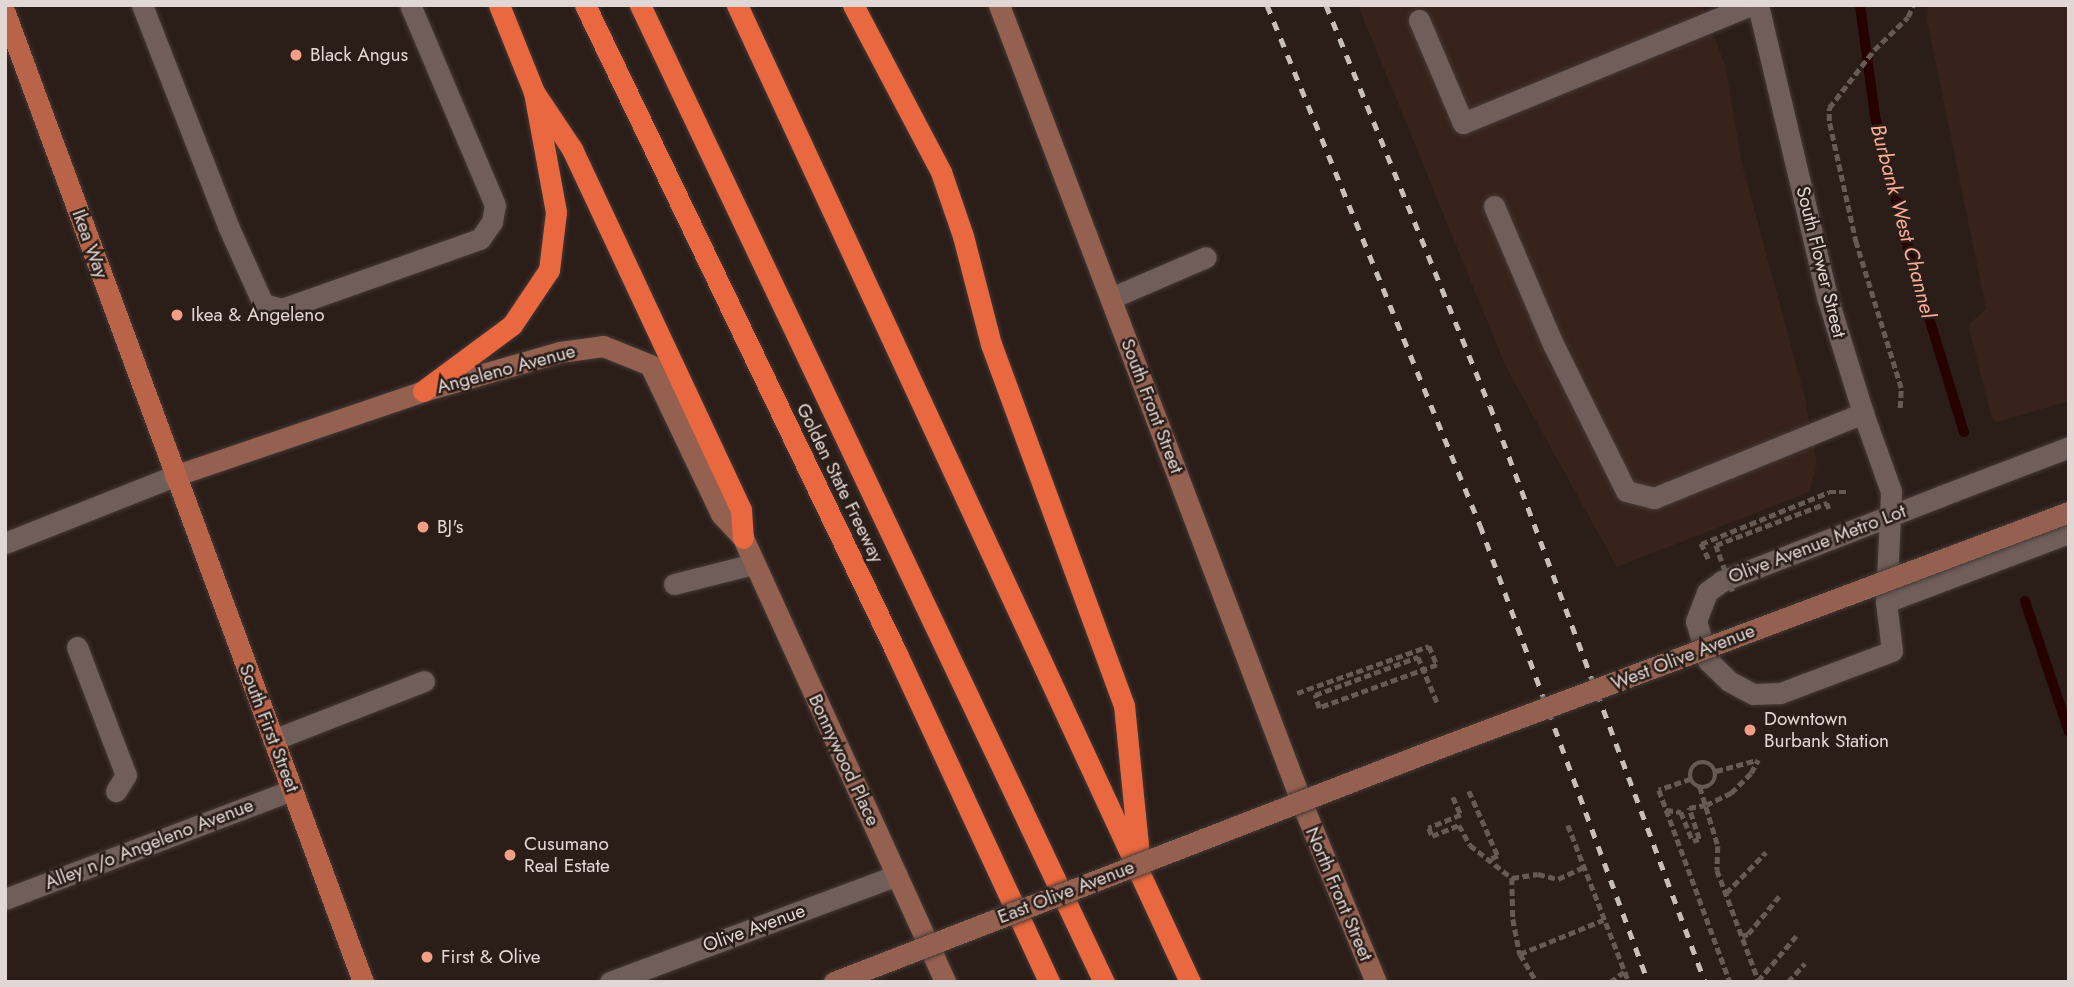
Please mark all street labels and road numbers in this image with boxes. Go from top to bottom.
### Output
street label: South Flower Street [1791,184,1851,340]
street label: Ikea Way [67,206,113,282]
street label: South Front Street [1116,335,1188,477]
street label: Angeleno Avenue [434,340,578,398]
street label: Golden State Freeway [791,399,889,567]
street label: Olive Avenue Metro Lot [1725,500,1909,588]
street label: West Olive Avenue [1608,619,1758,695]
street label: South First Street [234,661,304,795]
street label: Bonnywood Place [804,691,884,829]
street label: Alley n/o Angeleno Avenue [41,794,257,894]
street label: North Front Street [1301,824,1377,964]
street label: East Olive Avenue [994,855,1138,929]
street label: Olive Avenue [700,899,808,957]

